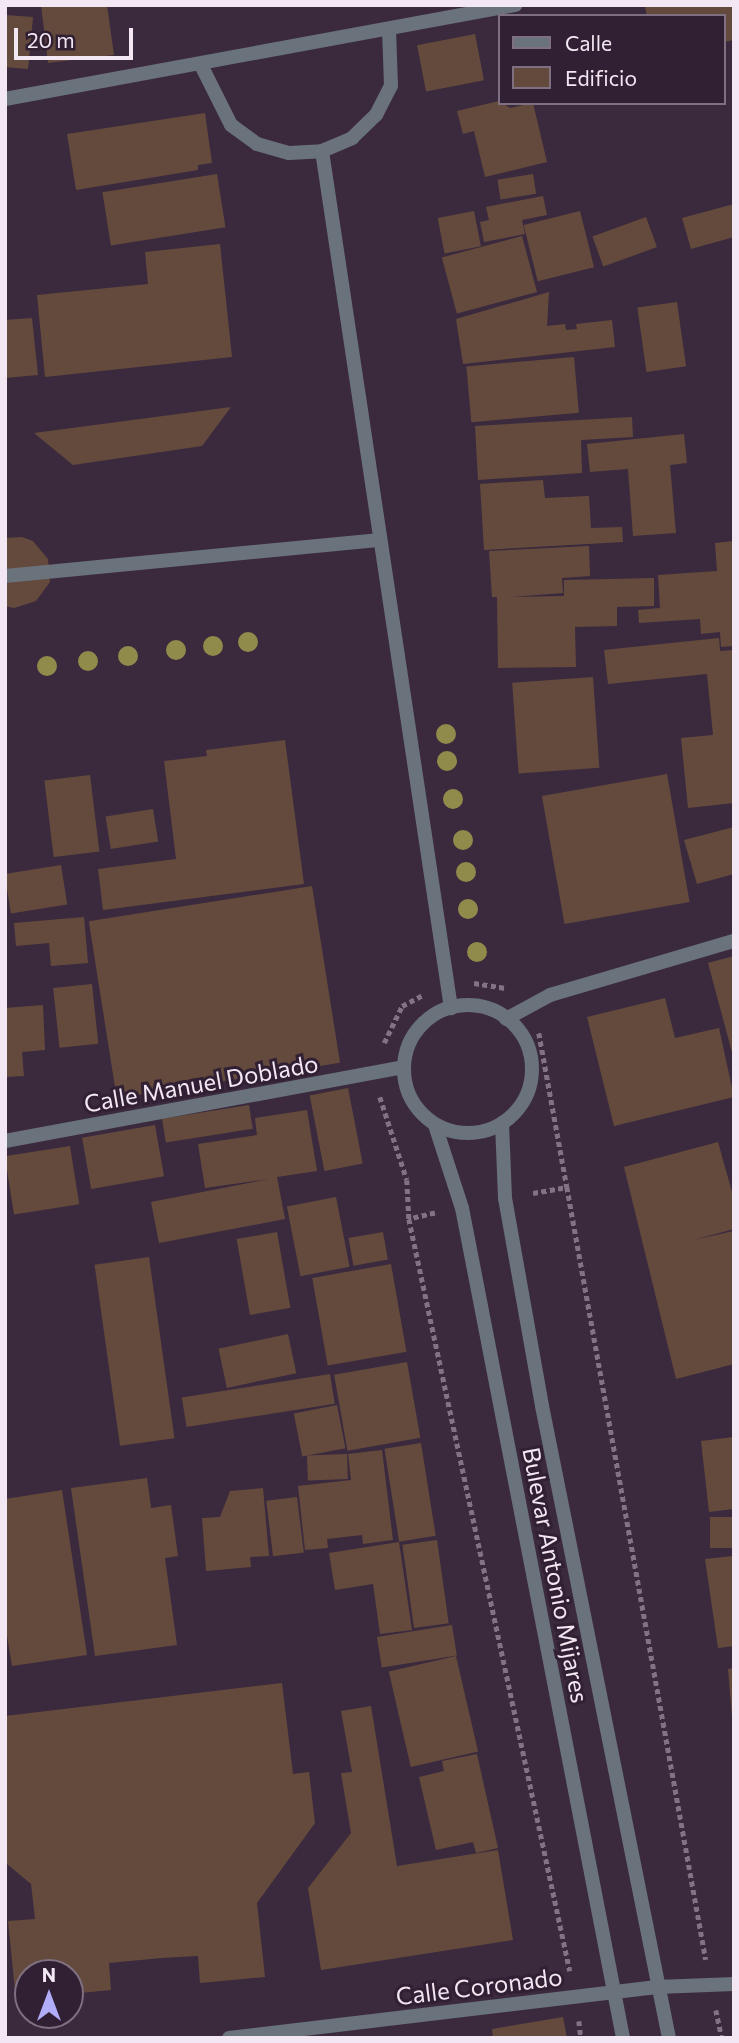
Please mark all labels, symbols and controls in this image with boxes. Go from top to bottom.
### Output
scale bar [18,14,136,58]
legend [498,14,725,105]
text: 20 m [27,27,75,52]
text: Calle [565,30,612,55]
text: Edificio [565,65,637,90]
street label: Calle Manuel Doblado [82,1048,320,1118]
street label: Bulevar Antonio Mijares [517,1445,595,1705]
north arrow [14,1959,84,2029]
street label: Calle Coronado [394,1962,564,2010]
text: N [42,1963,56,1986]

